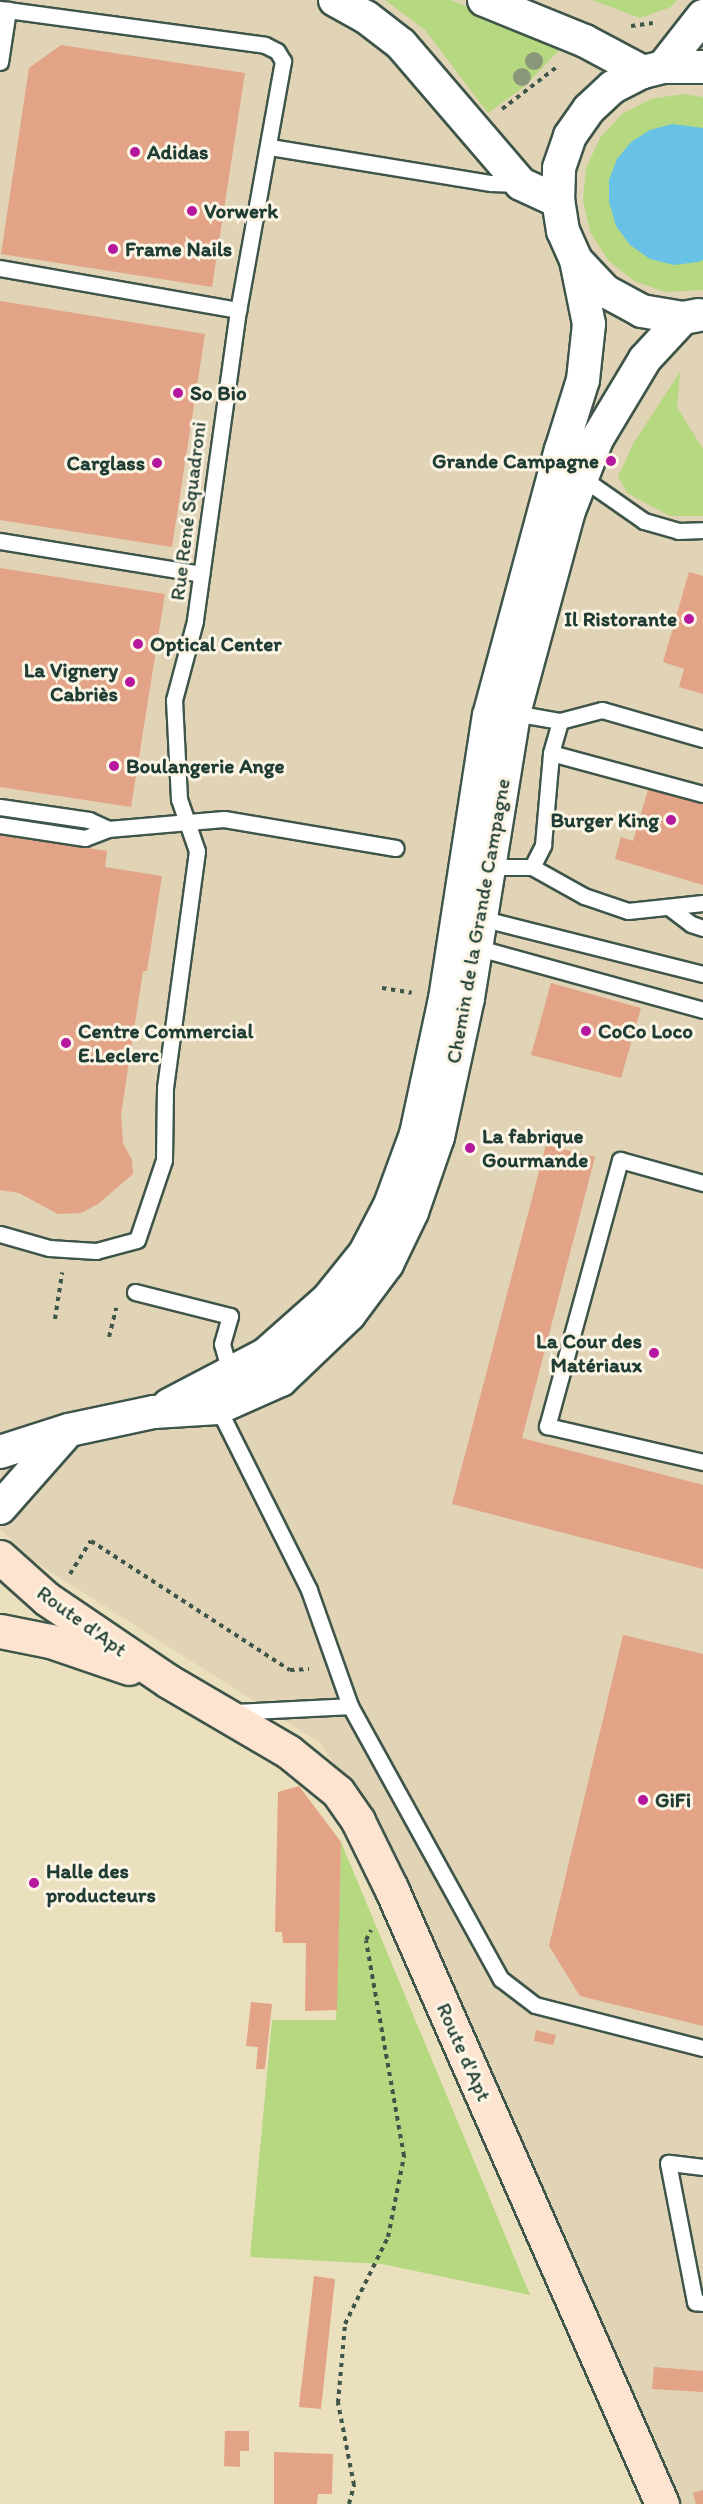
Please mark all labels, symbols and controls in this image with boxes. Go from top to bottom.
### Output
place label: Adidas [147,139,208,165]
marker: Adidas [128,145,142,159]
place label: Vorwerk [204,198,278,224]
marker: Vorwerk [185,204,199,218]
place label: Frame Nails [125,236,232,262]
marker: Frame Nails [106,242,120,256]
place label: So Bio [190,380,247,406]
marker: So Bio [171,386,185,400]
street label: Rue René Squadroni [165,420,211,602]
place label: Grande Campagne [432,448,599,474]
place label: Carglass [67,450,145,476]
marker: Grande Campagne [604,454,618,468]
marker: Carglass [150,456,164,470]
place label: Il Ristorante [564,606,677,632]
marker: Il Ristorante [682,612,696,626]
place label: Optical Center [150,631,282,657]
marker: Optical Center [131,637,145,651]
place label: La Vignery Cabriès [24,657,118,707]
marker: La Vignery Cabriès [123,675,137,689]
place label: Boulangerie Ange [126,753,285,779]
marker: Boulangerie Ange [107,759,121,773]
street label: Chemin de la Grande Campagne [441,777,515,1065]
place label: Burger King [550,807,659,833]
marker: Burger King [664,813,678,827]
place label: Centre Commercial E.Leclerc [78,1018,253,1068]
place label: CoCo Loco [598,1018,693,1044]
marker: CoCo Loco [579,1024,593,1038]
marker: Centre Commercial E.Leclerc [59,1036,73,1050]
place label: La fabrique Gourmande [482,1123,588,1173]
marker: La fabrique Gourmande [463,1141,477,1155]
place label: La Cour des Matériaux [536,1328,642,1378]
marker: La Cour des Matériaux [647,1346,661,1360]
street label: Route d'Apt [32,1580,132,1662]
place label: GiFi [655,1787,691,1813]
marker: GiFi [636,1793,650,1807]
place label: Halle des producteurs [46,1858,156,1908]
marker: Halle des producteurs [27,1876,41,1890]
street label: Route d'Apt [431,1999,497,2105]

